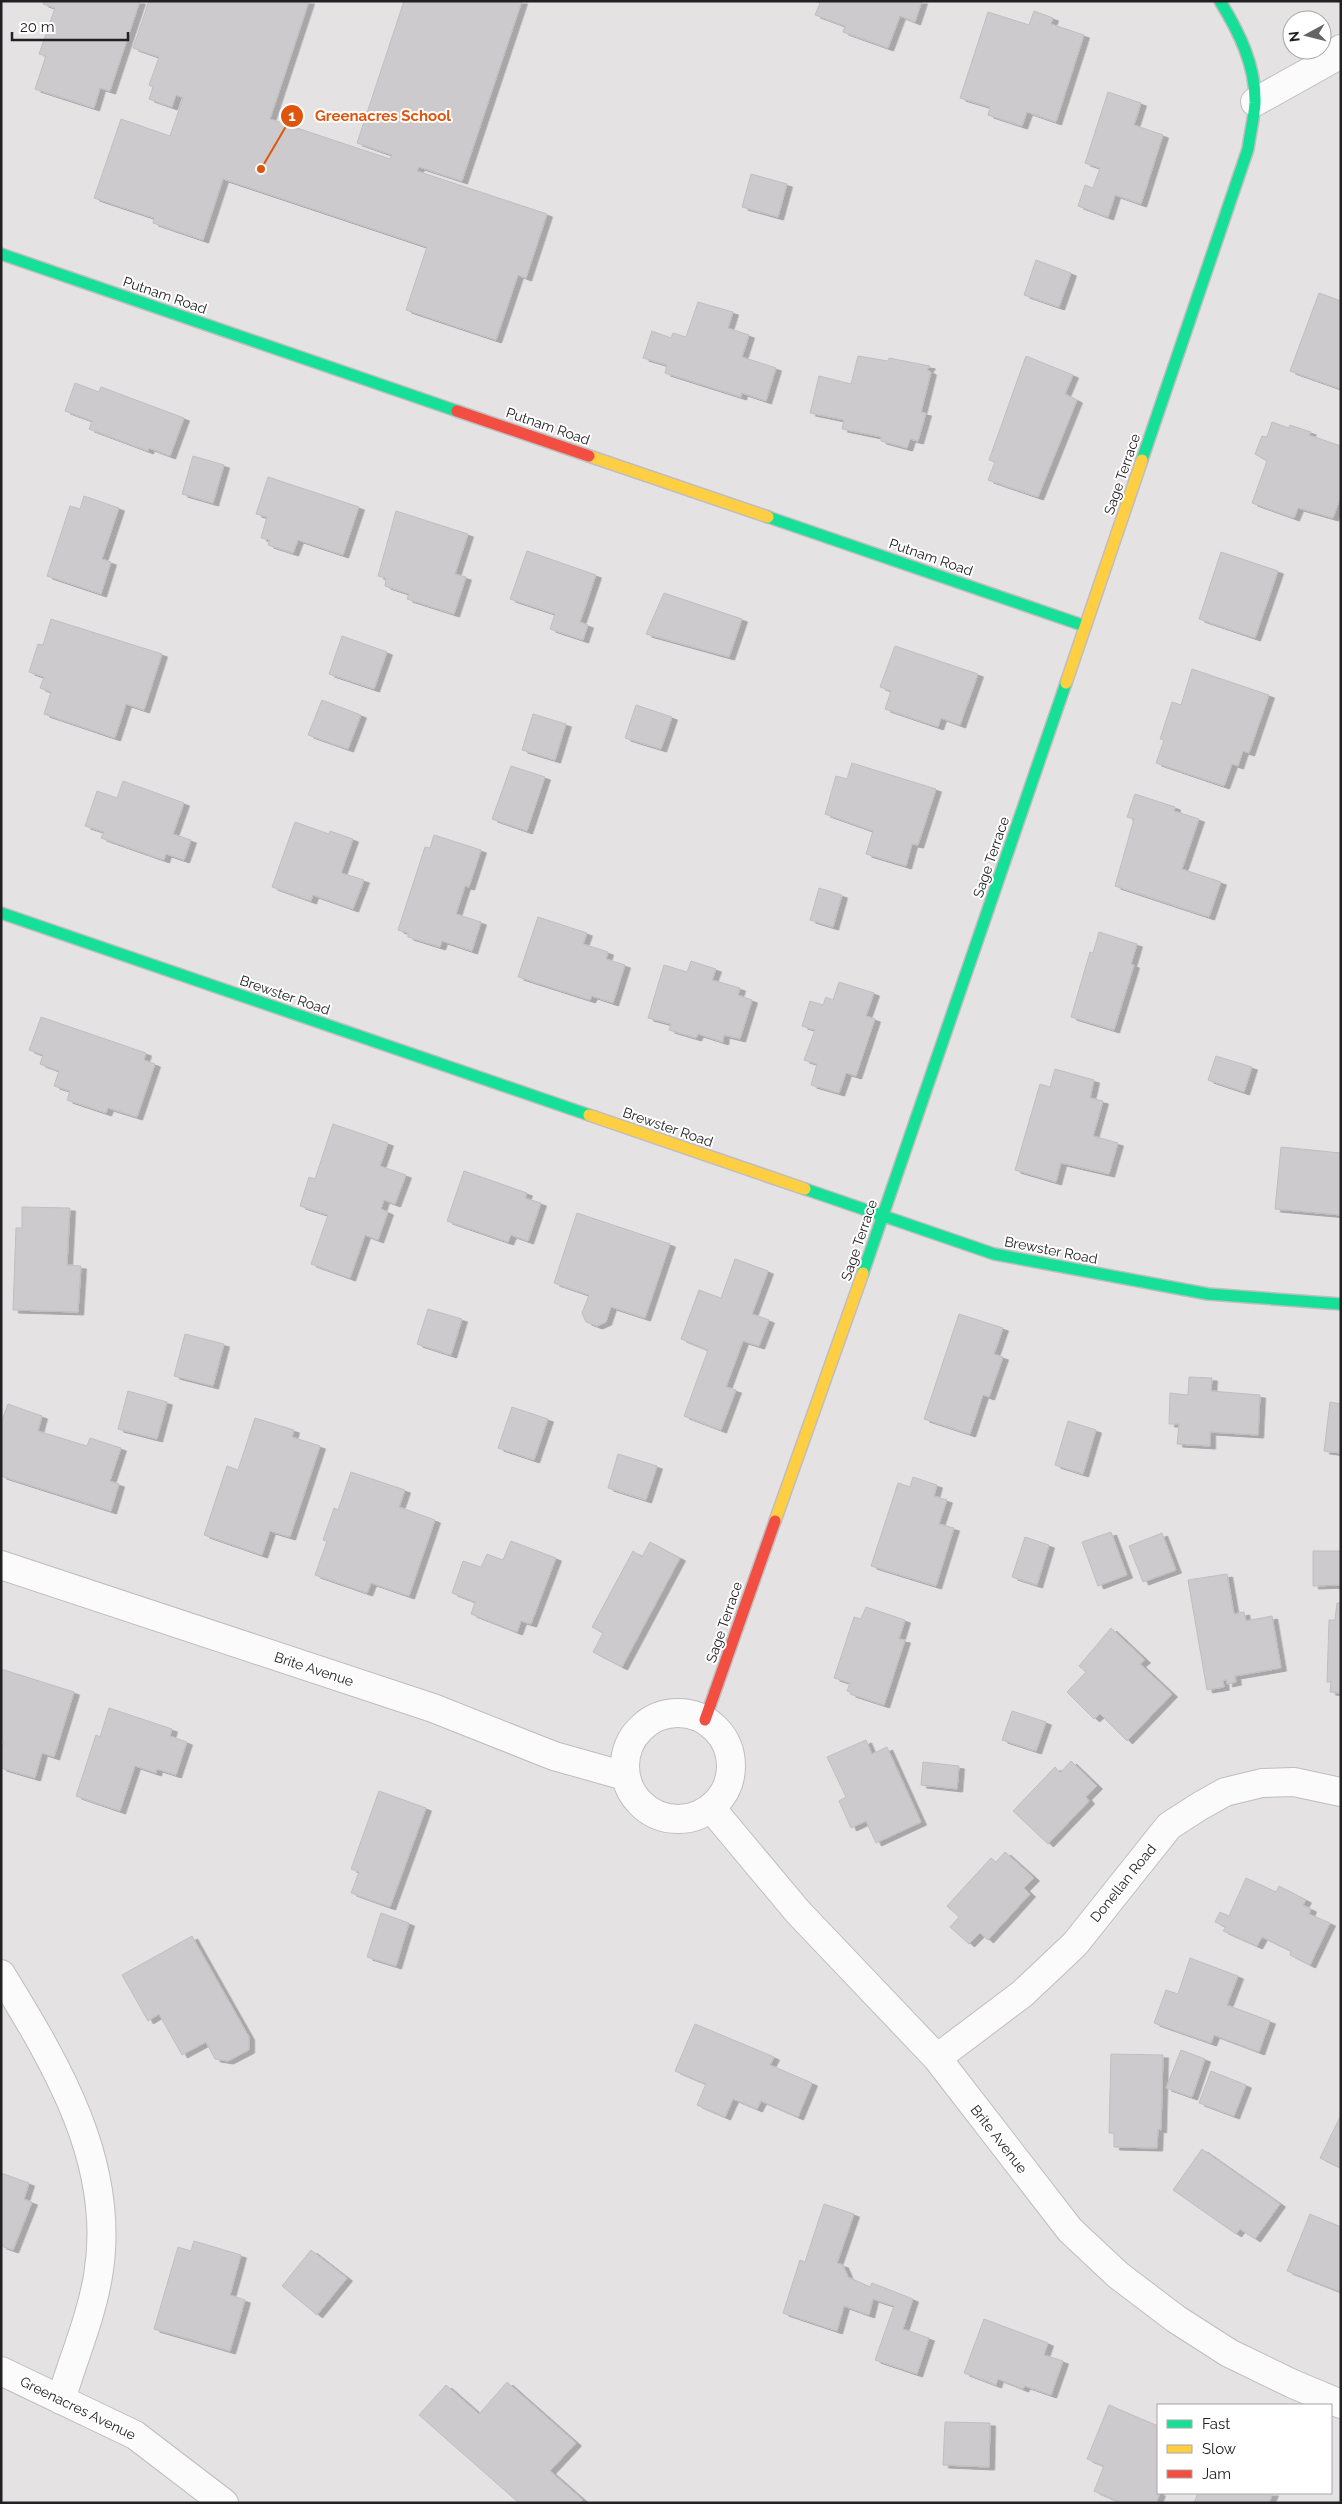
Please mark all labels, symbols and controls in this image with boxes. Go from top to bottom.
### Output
scale bar [12,10,129,42]
north arrow [1282,10,1332,60]
text: 20 m [20,18,55,36]
text: N [1286,30,1303,43]
callout: Greenacres School [280,101,461,131]
text: 1 [288,107,296,125]
text: Greenacres School [315,107,451,125]
street label: Putnam Road [121,273,209,317]
street label: Putnam Road [504,404,592,448]
street label: Sage Terrace [1101,431,1143,517]
street label: Putnam Road [887,535,975,579]
street label: Sage Terrace [970,814,1012,900]
street label: Brewster Road [238,972,332,1018]
street label: Brewster Road [621,1104,715,1150]
street label: Sage Terrace [838,1197,880,1283]
street label: Brewster Road [1003,1233,1099,1267]
street label: Sage Terrace [703,1579,745,1665]
street label: Brite Avenue [272,1649,356,1689]
street label: Donellan Road [1087,1841,1159,1925]
street label: Brite Avenue [967,2102,1031,2176]
street label: Greenacres Avenue [18,2373,138,2443]
legend [1157,2404,1332,2494]
text: Fast [1202,2415,1230,2433]
text: Slow [1202,2440,1236,2458]
text: Jam [1202,2465,1231,2483]

